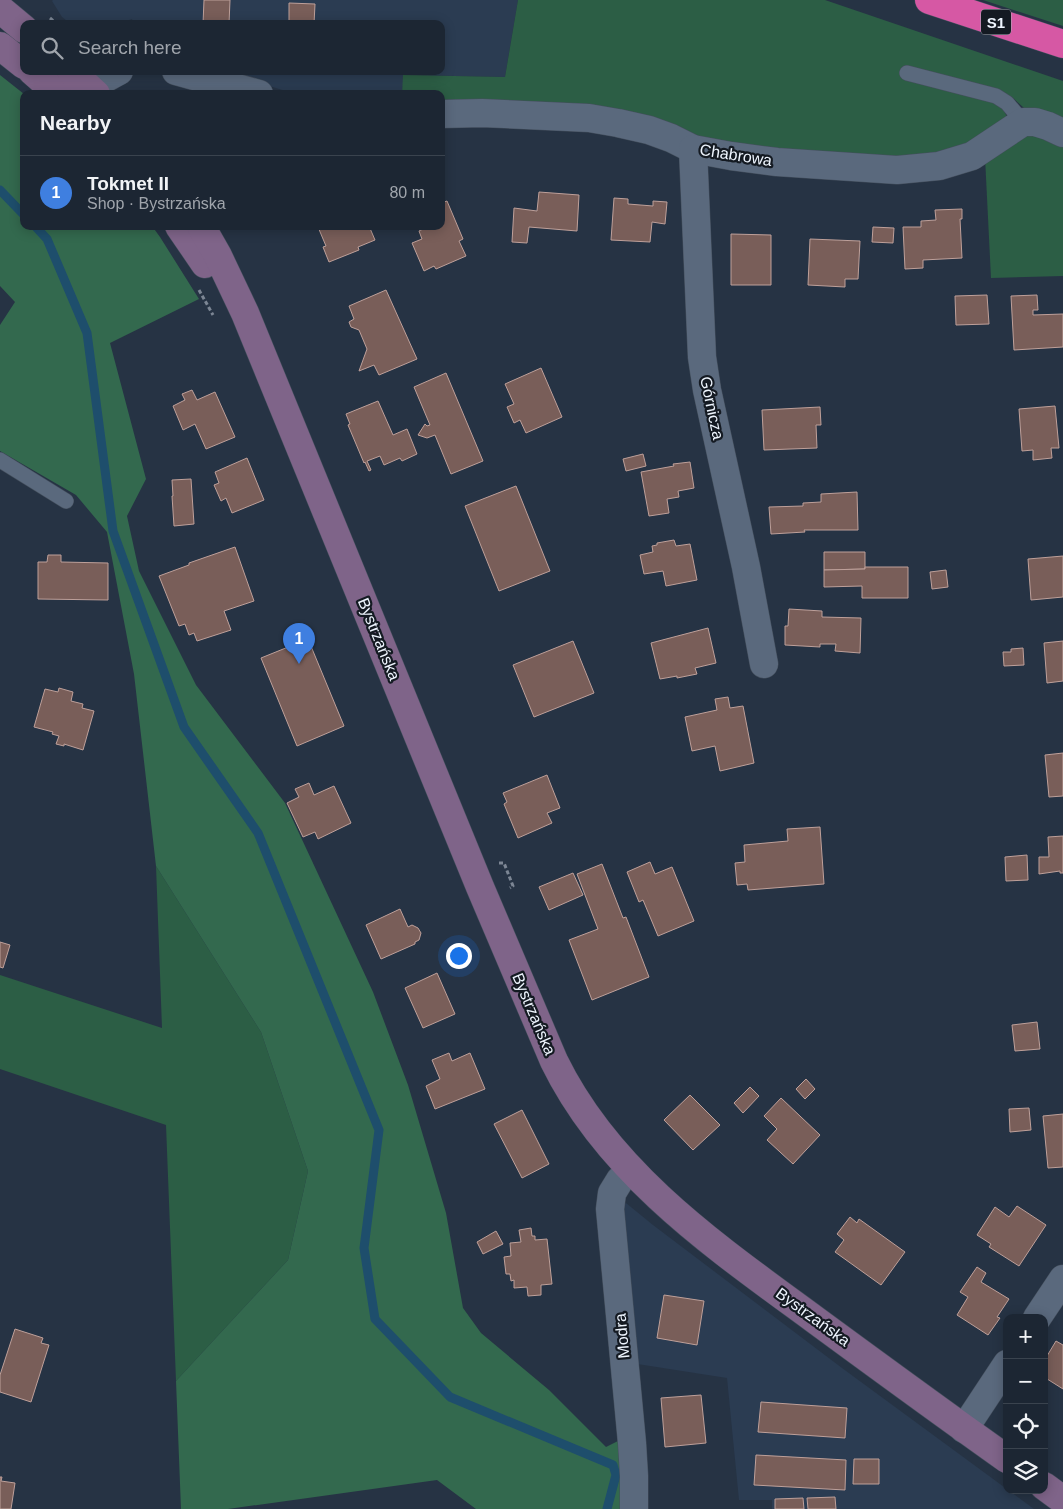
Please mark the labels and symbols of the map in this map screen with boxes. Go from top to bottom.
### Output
road number: S1 [981,10,1011,34]
street label: Chabrowa [699,141,773,169]
street label: Górnicza [697,375,727,441]
street label: Bystrzańska [355,595,403,683]
pin: 1 [283,623,315,664]
your location [446,943,472,969]
street label: Bystrzańska [509,971,559,1058]
street label: Bystrzańska [773,1285,853,1350]
street label: Modra [612,1313,632,1359]

